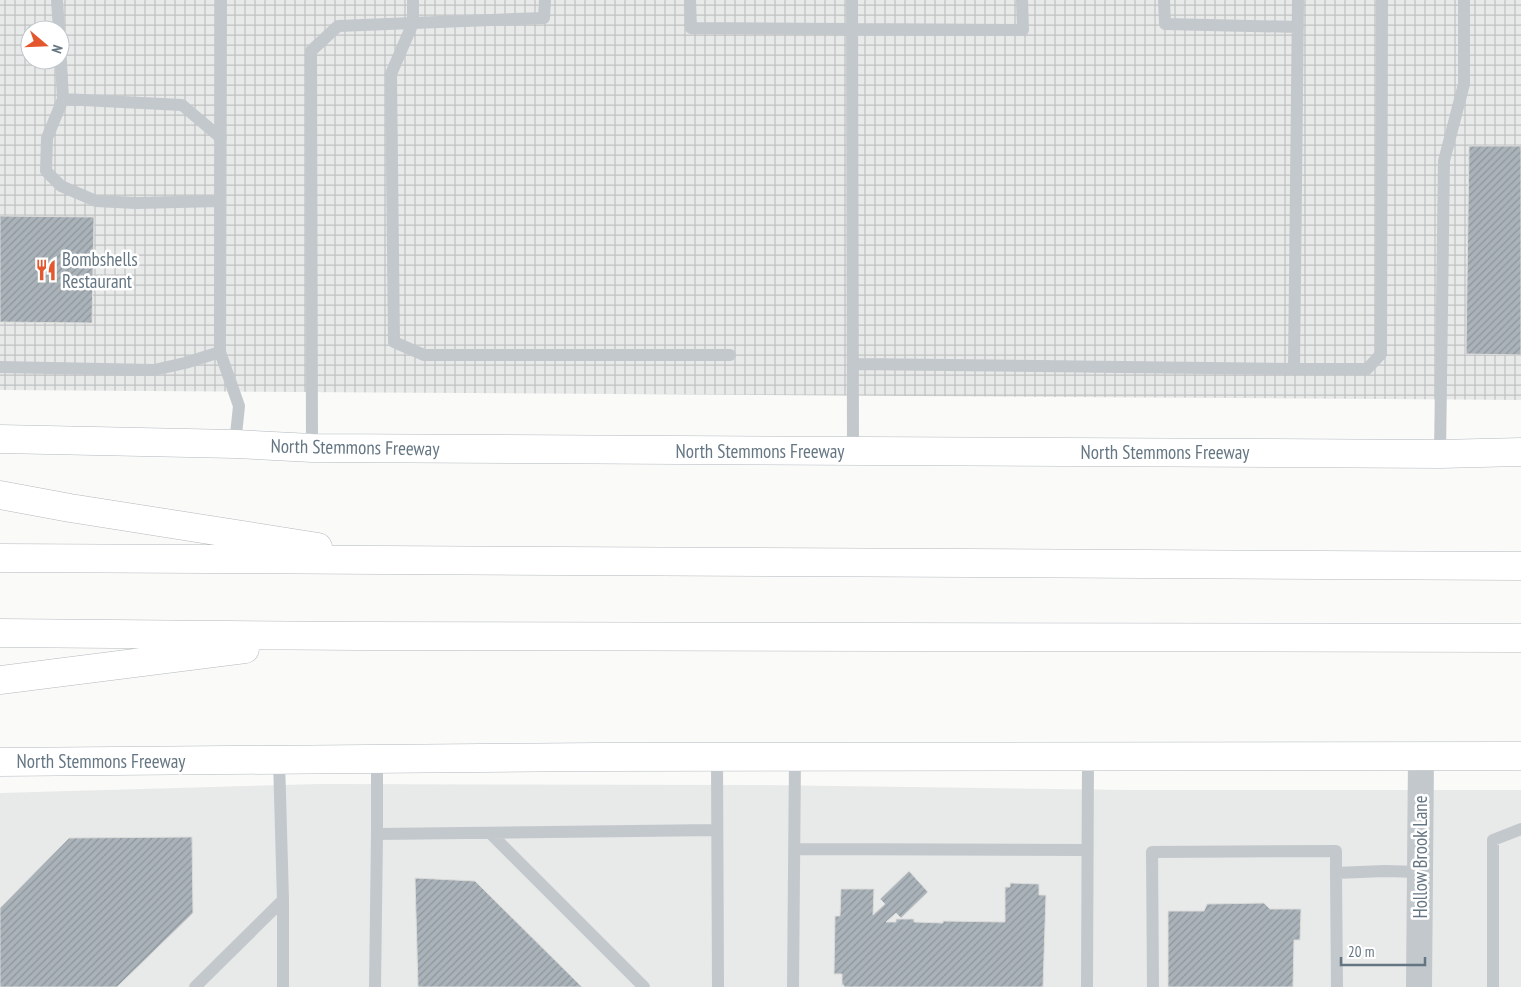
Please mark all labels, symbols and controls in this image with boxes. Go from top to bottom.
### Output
north arrow [20,20,70,70]
text: N [48,43,67,56]
place label: Bombshells Restaurant [62,247,138,293]
restaurant icon: Bombshells Restaurant [33,257,59,283]
street label: North Stemmons Freeway [270,434,440,460]
street label: North Stemmons Freeway [676,439,845,463]
street label: North Stemmons Freeway [1081,440,1250,464]
street label: North Stemmons Freeway [17,749,186,773]
street label: Hollow Brook Lane [1408,795,1432,919]
scale bar [1341,934,1425,966]
text: 20 m [1348,942,1374,961]

